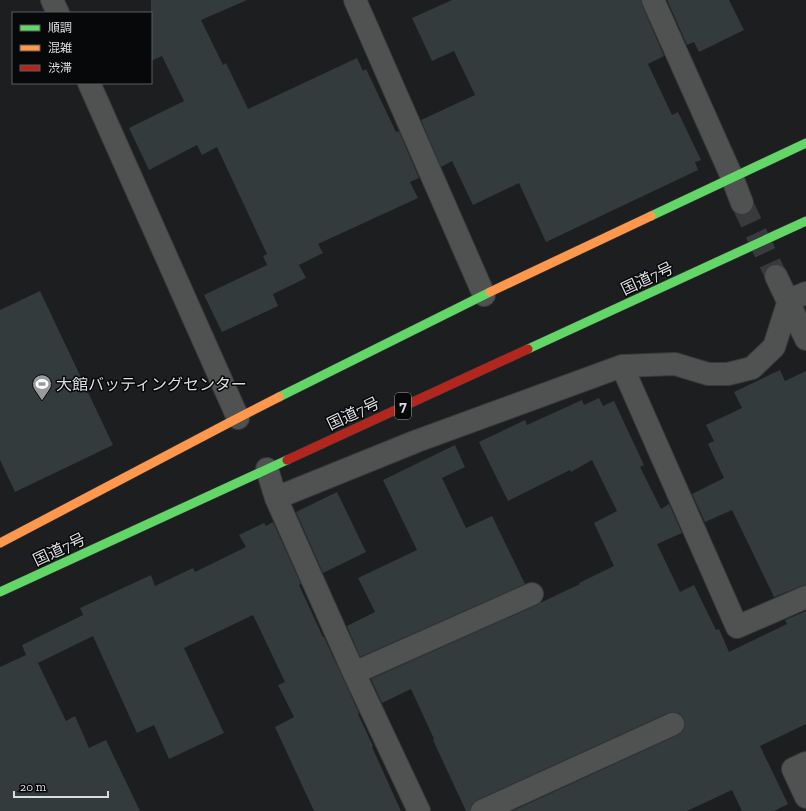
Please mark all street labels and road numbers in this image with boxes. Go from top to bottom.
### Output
street label: 国道7号 [618,258,676,299]
street label: 国道7号 [324,393,382,434]
road number: 7 [395,393,411,419]
street label: 国道7号 [30,529,88,570]

